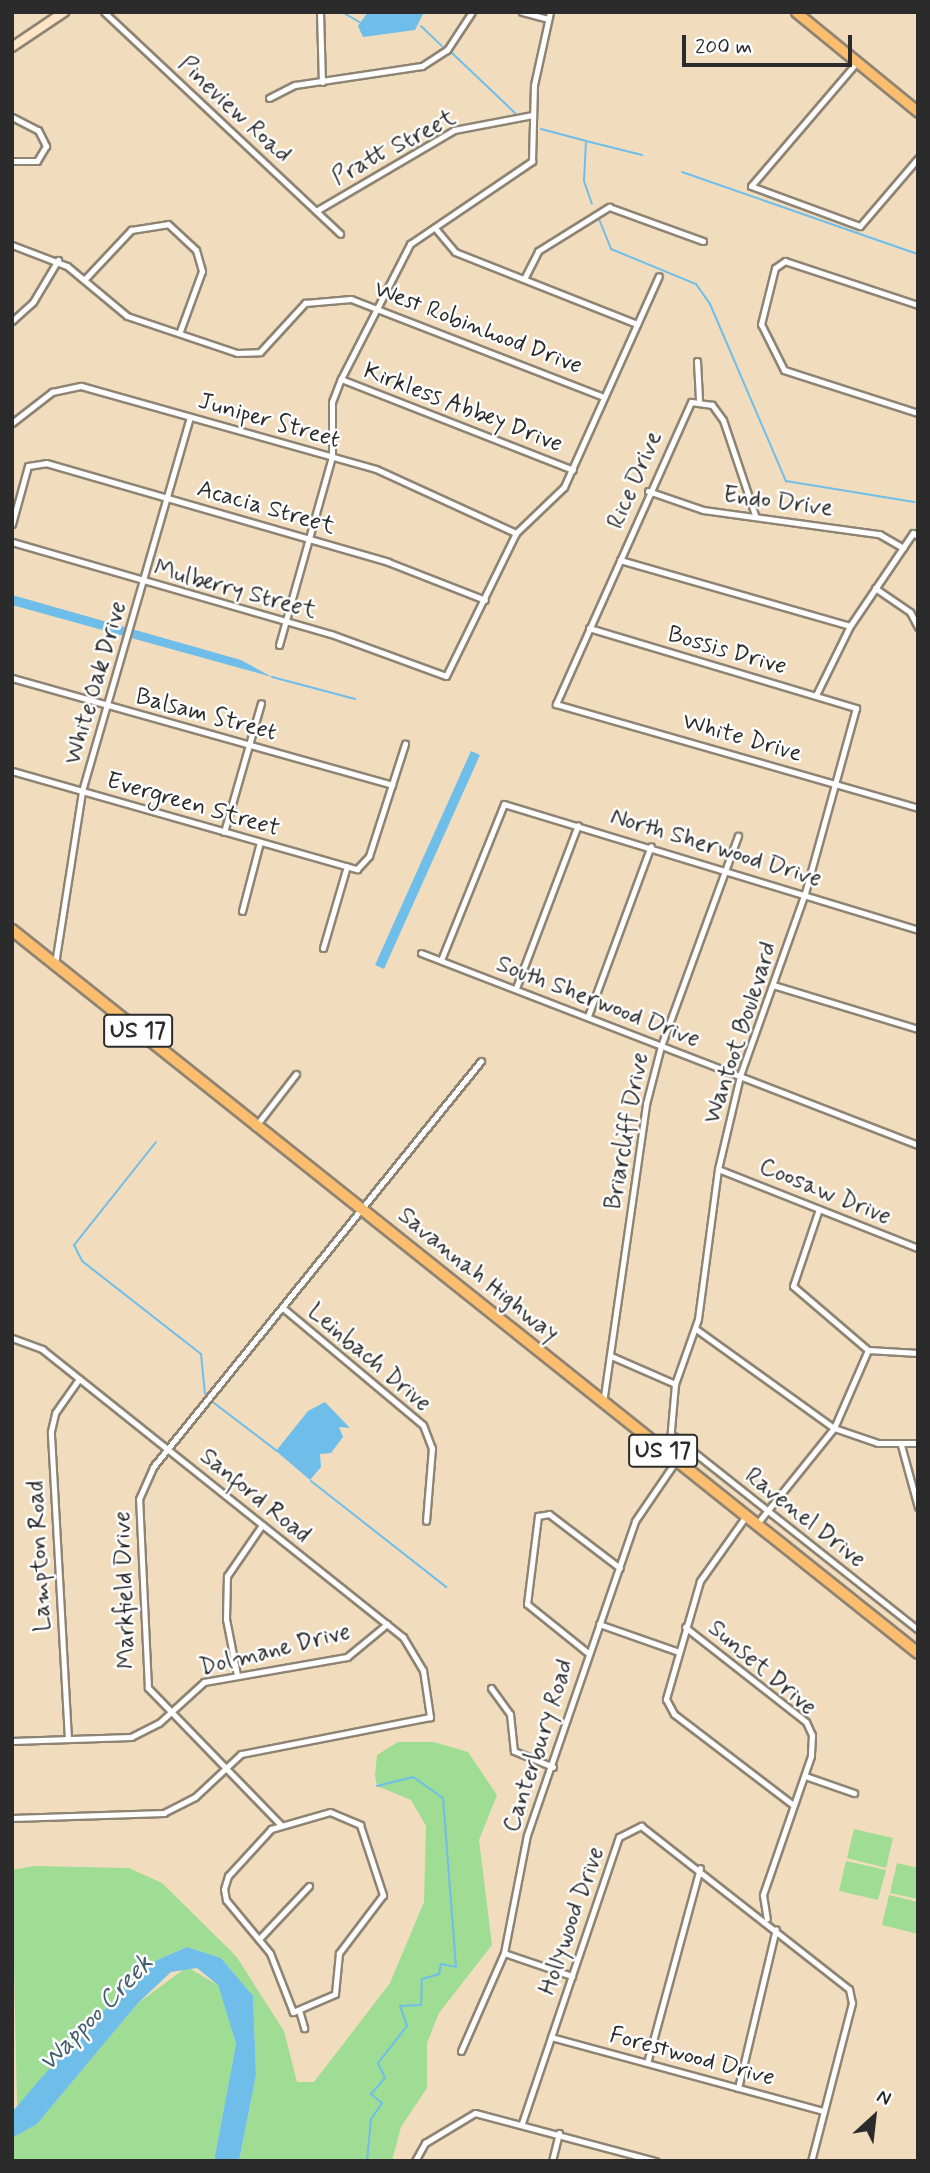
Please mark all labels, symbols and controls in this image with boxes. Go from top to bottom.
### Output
scale bar [685,21,855,65]
text: 200 m [695,33,752,61]
street label: Pineview Road [172,51,296,169]
street label: Pratt Street [327,103,461,193]
street label: West Robinhood Drive [370,275,586,381]
street label: Kirkless Abbey Drive [360,357,566,459]
street label: Juniper Street [193,386,345,456]
street label: Rice Drive [602,428,668,532]
street label: Acacia Street [194,475,338,541]
street label: Endo Drive [723,481,833,523]
street label: Mulberry Street [150,554,320,626]
street label: White Oak Drive [59,598,133,768]
street label: Bossis Drive [665,620,789,682]
street label: Balsam Street [130,682,282,748]
street label: White Drive [679,707,805,769]
street label: Evergreen Street [103,767,283,843]
street label: North Sherwood Drive [608,802,824,894]
street label: Wantoot Boulevard [698,938,784,1128]
street label: South Sherwood Drive [493,950,703,1054]
road number: US 17 [103,1012,173,1050]
street label: Briarcliff Drive [599,1051,655,1211]
street label: Coosaw Drive [755,1152,895,1232]
street label: Savannah Highway [393,1202,563,1348]
street label: Leinbach Drive [301,1298,437,1418]
road number: US 17 [628,1432,698,1470]
street label: Sanford Road [194,1443,316,1549]
street label: Ravenel Drive [739,1462,871,1574]
street label: Lampton Road [22,1480,58,1632]
street label: Markfield Drive [108,1511,142,1669]
street label: Sunset Drive [702,1615,822,1721]
street label: Dolmane Drive [197,1618,353,1682]
street label: Canterbury Road [497,1656,581,1836]
street label: Hollywood Drive [533,1843,611,1999]
water label: Wappoo Creek [33,1949,161,2079]
street label: Forestwood Drive [607,2021,777,2093]
north arrow [839,2082,909,2152]
text: N [872,2084,895,2112]

